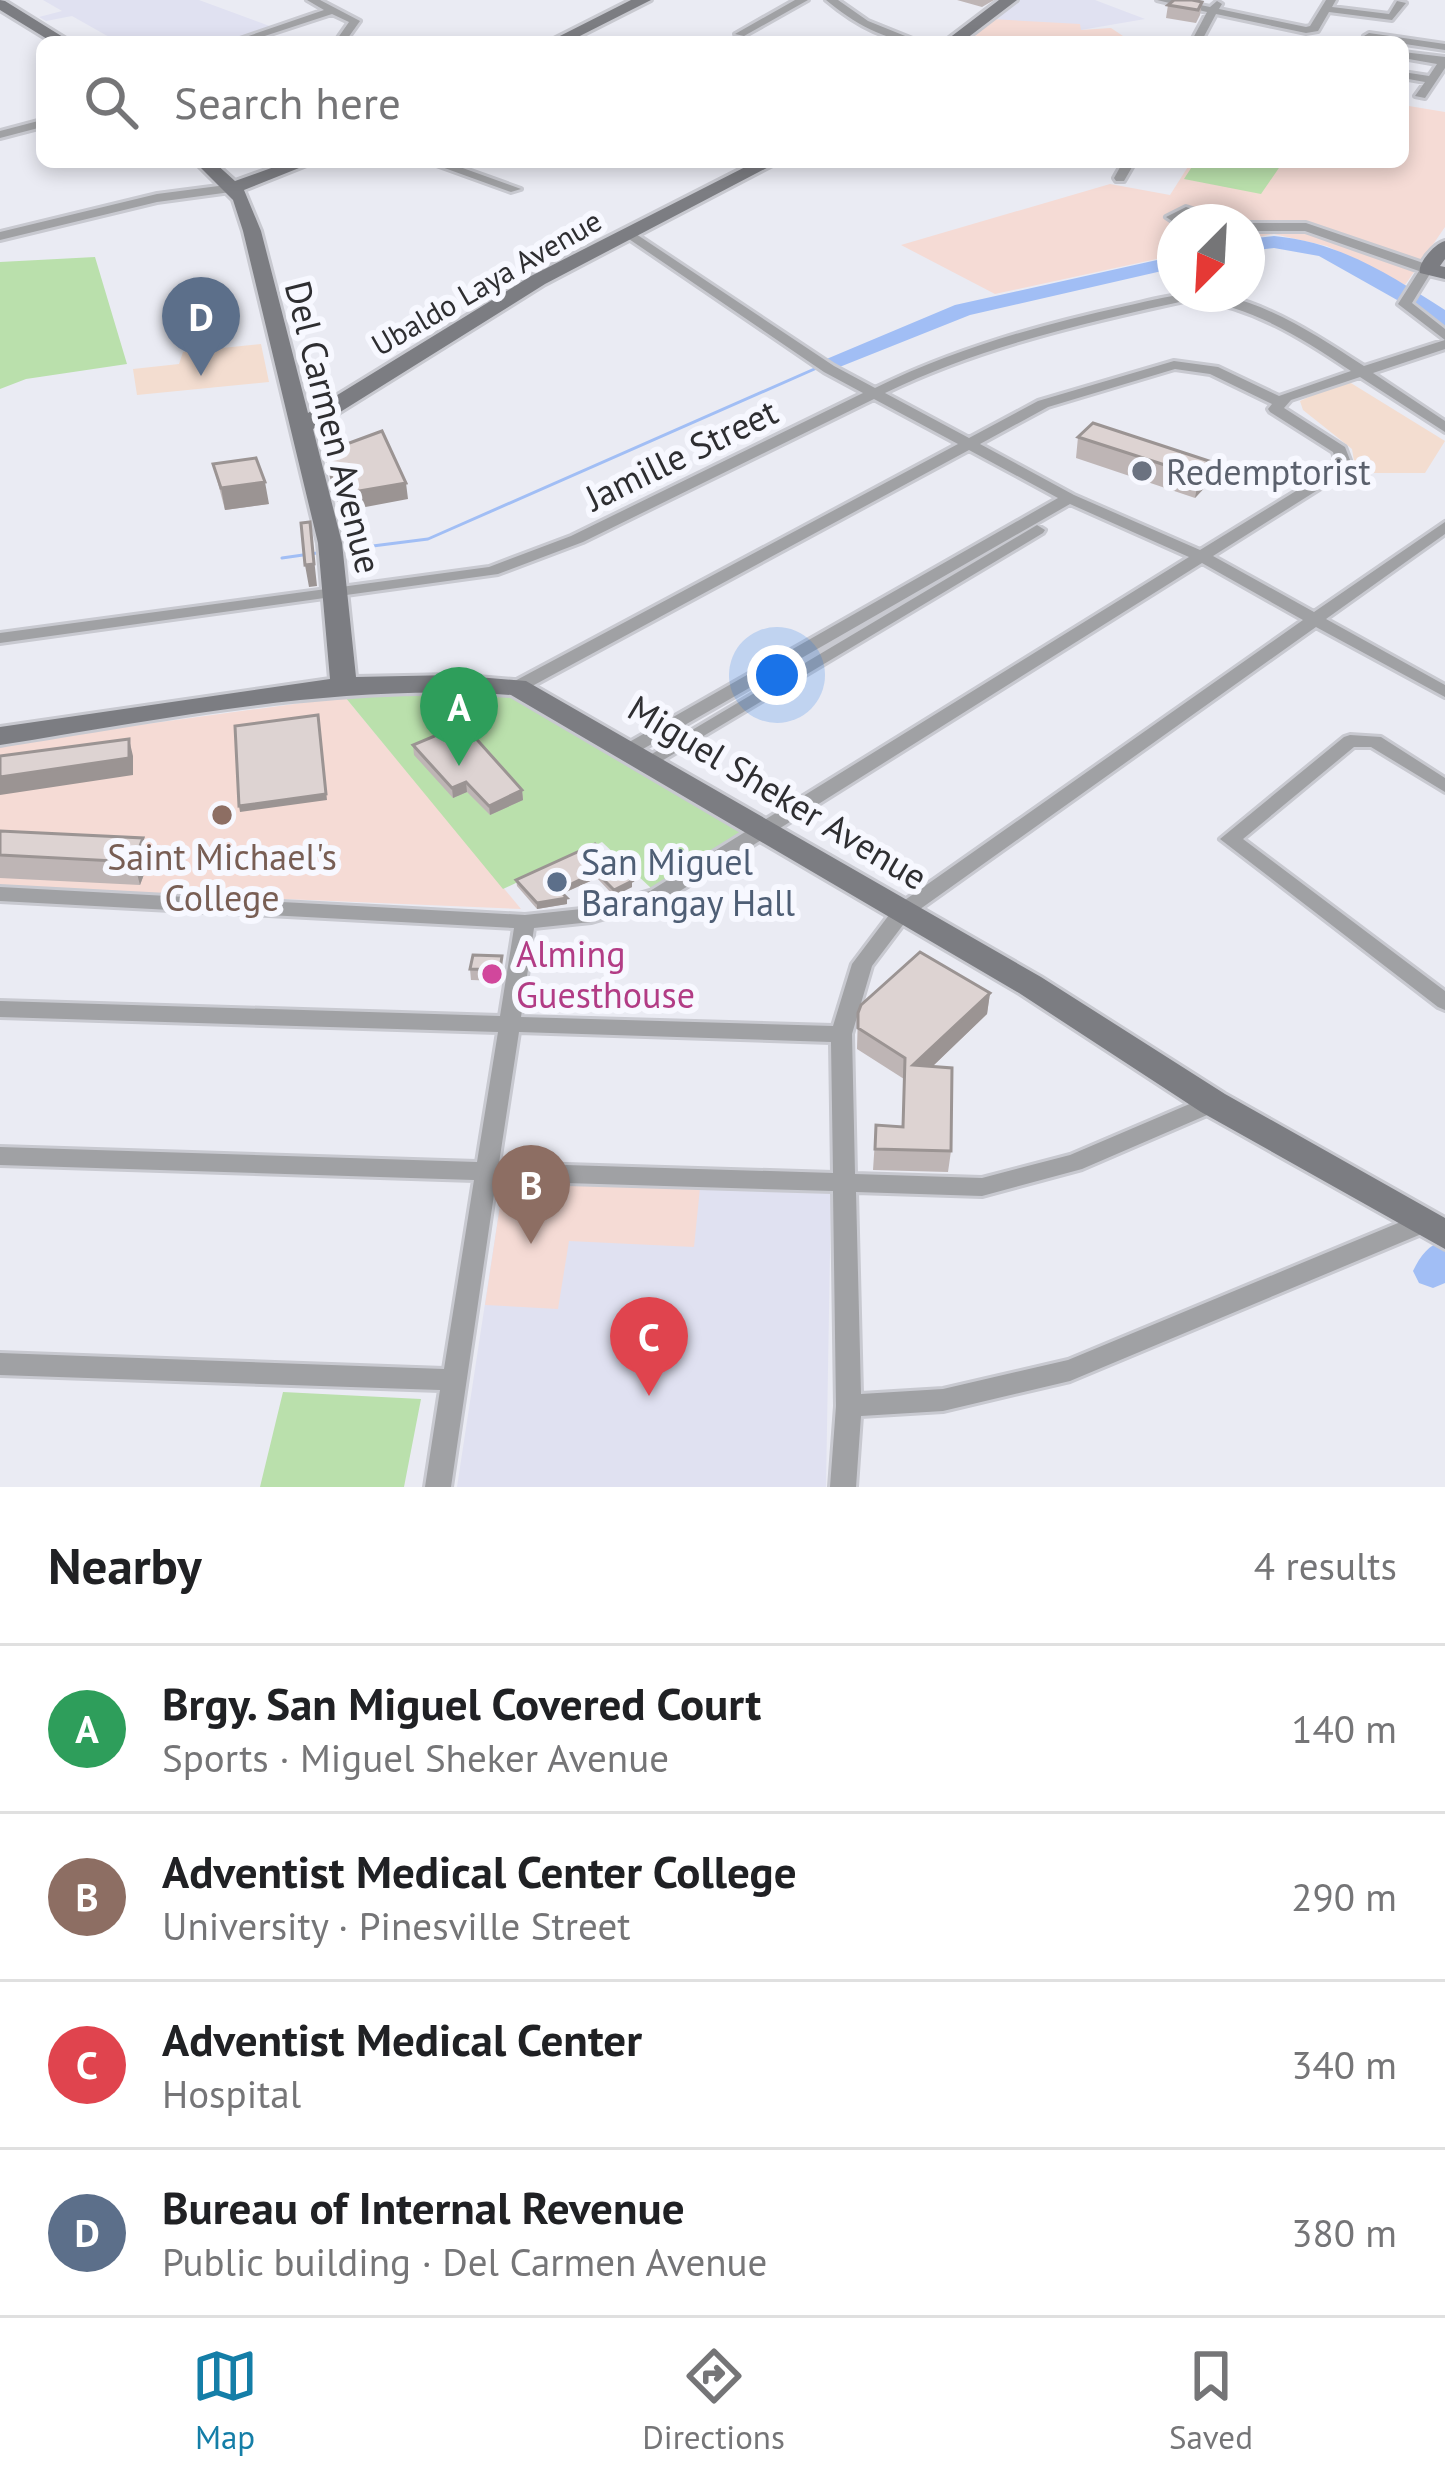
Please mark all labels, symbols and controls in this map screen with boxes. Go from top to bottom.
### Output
search box [36,36,1409,168]
icon: search [78,69,144,135]
text: Search here [174,73,401,131]
street label: Ubaldo Laya Avenue [364,200,608,364]
north arrow [1157,204,1265,312]
street label: Del Carmen Avenue [275,276,393,578]
pin: D [162,277,240,376]
street label: Jamille Street [575,387,785,522]
place label: Redemptorist [1166,448,1371,495]
marker: Redemptorist [1129,458,1155,484]
your location [747,645,807,705]
pin: A [420,667,498,766]
street label: Miguel Sheker Avenue [620,684,936,900]
marker: Saint Michael's College [209,802,235,828]
place label: Saint Michael's College [107,833,337,921]
place label: San Miguel Barangay Hall [581,838,796,926]
marker: San Miguel Barangay Hall [544,869,570,895]
place label: Alming Guesthouse [516,930,695,1018]
marker: Alming Guesthouse [479,961,505,987]
pin: B [492,1145,570,1244]
pin: C [610,1297,688,1396]
text: Nearby [48,1532,202,1598]
text: 4 results [1254,1540,1397,1591]
text: Brgy. San Miguel Covered Court [162,1674,761,1732]
text: A [75,1703,99,1754]
text: 140 m [1291,1703,1397,1754]
text: Sports · Miguel Sheker Avenue [162,1732,669,1783]
text: Adventist Medical Center College [162,1842,797,1900]
text: B [75,1871,99,1922]
text: 290 m [1291,1871,1397,1922]
text: University · Pinesville Street [162,1900,630,1951]
text: Adventist Medical Center [162,2010,642,2068]
text: C [76,2039,98,2090]
text: 340 m [1291,2039,1397,2090]
text: Hospital [162,2068,301,2119]
text: Bureau of Internal Revenue [162,2178,685,2236]
text: D [74,2207,100,2258]
text: 380 m [1291,2207,1397,2258]
text: Public building · Del Carmen Avenue [162,2236,767,2287]
tab: Map [192,2343,258,2458]
tab: Directions [642,2343,785,2458]
tab: Saved [1169,2343,1253,2458]

